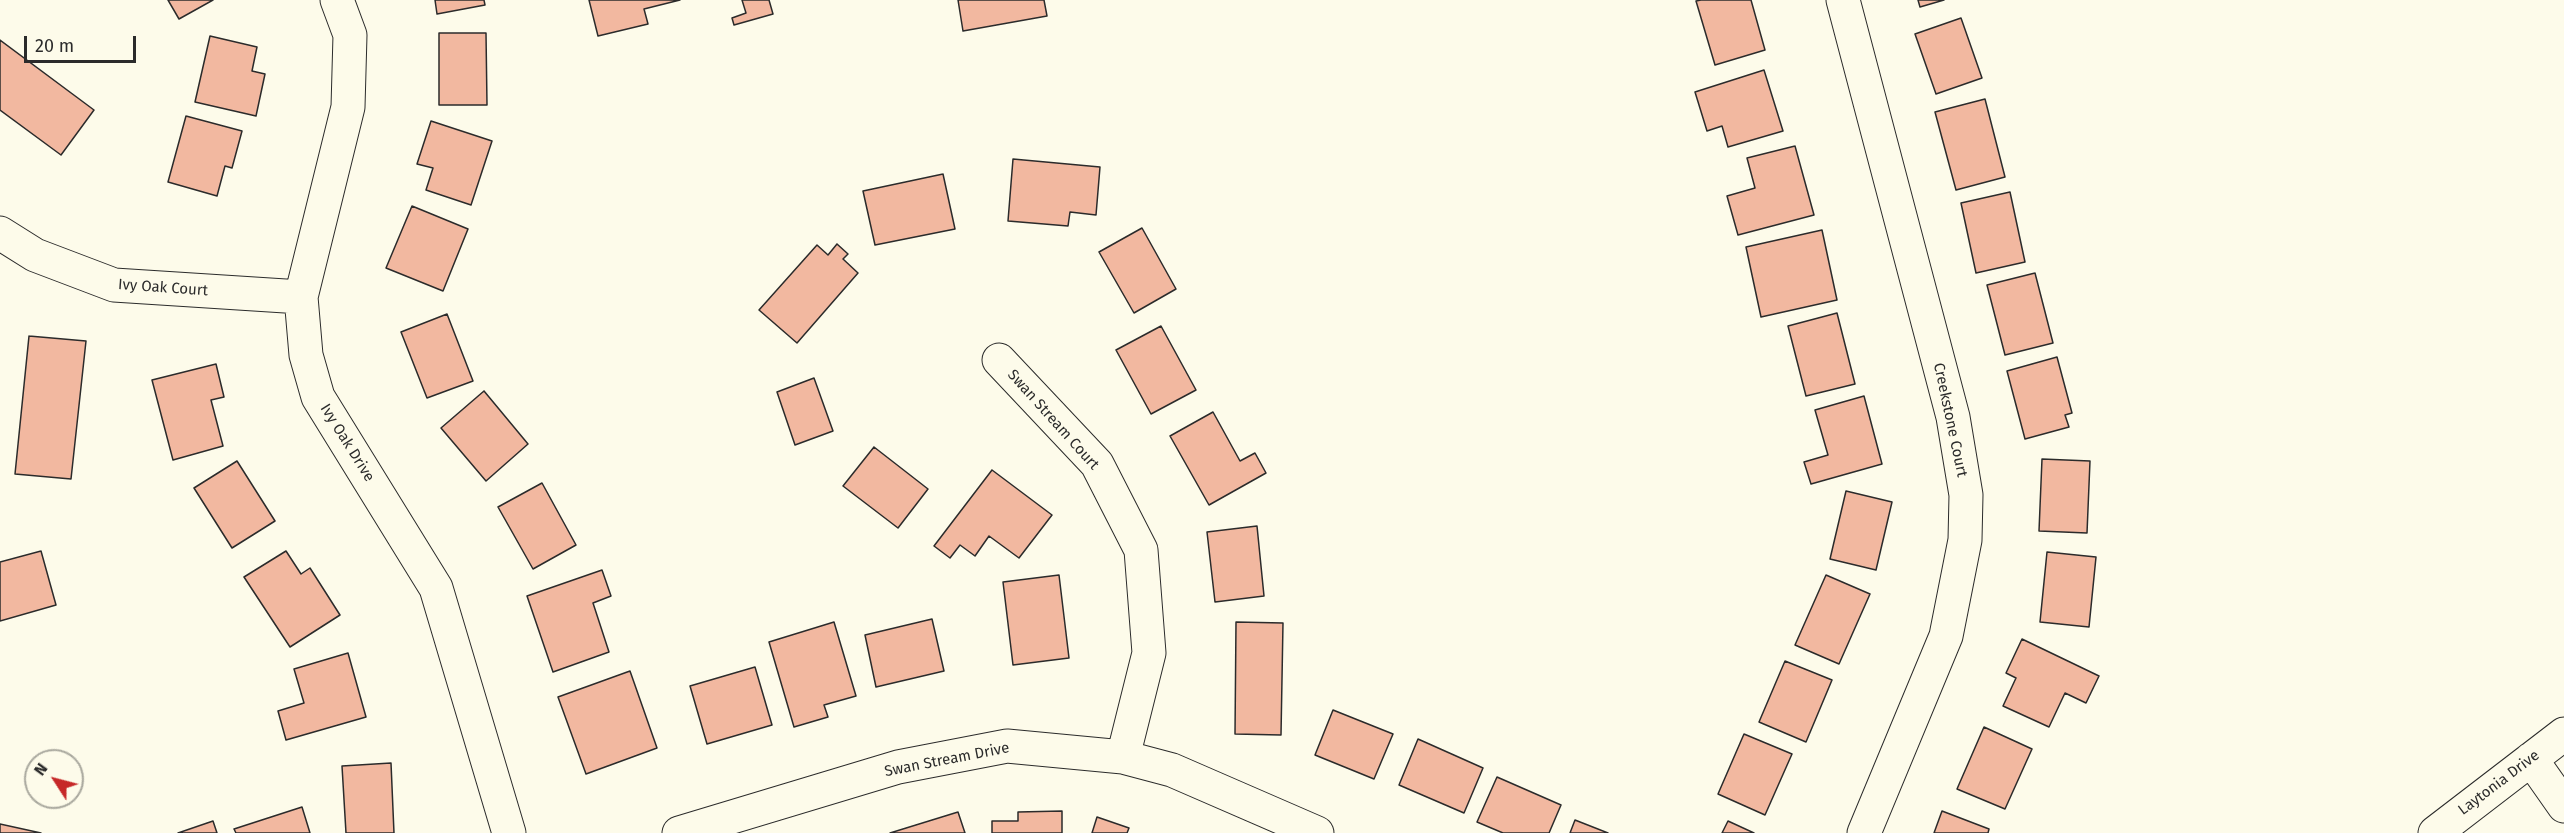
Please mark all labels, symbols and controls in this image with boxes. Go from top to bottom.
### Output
scale bar [27,24,140,62]
text: 20 m [35,35,74,57]
street label: Ivy Oak Court [117,276,209,300]
street label: Creekstone Court [1929,361,1971,479]
street label: Swan Stream Court [1003,366,1103,474]
street label: Ivy Oak Drive [316,401,378,485]
street label: Swan Stream Drive [883,739,1011,781]
street label: Laytonia Drive [2455,747,2543,819]
north arrow [24,749,84,809]
text: N [30,759,51,779]

